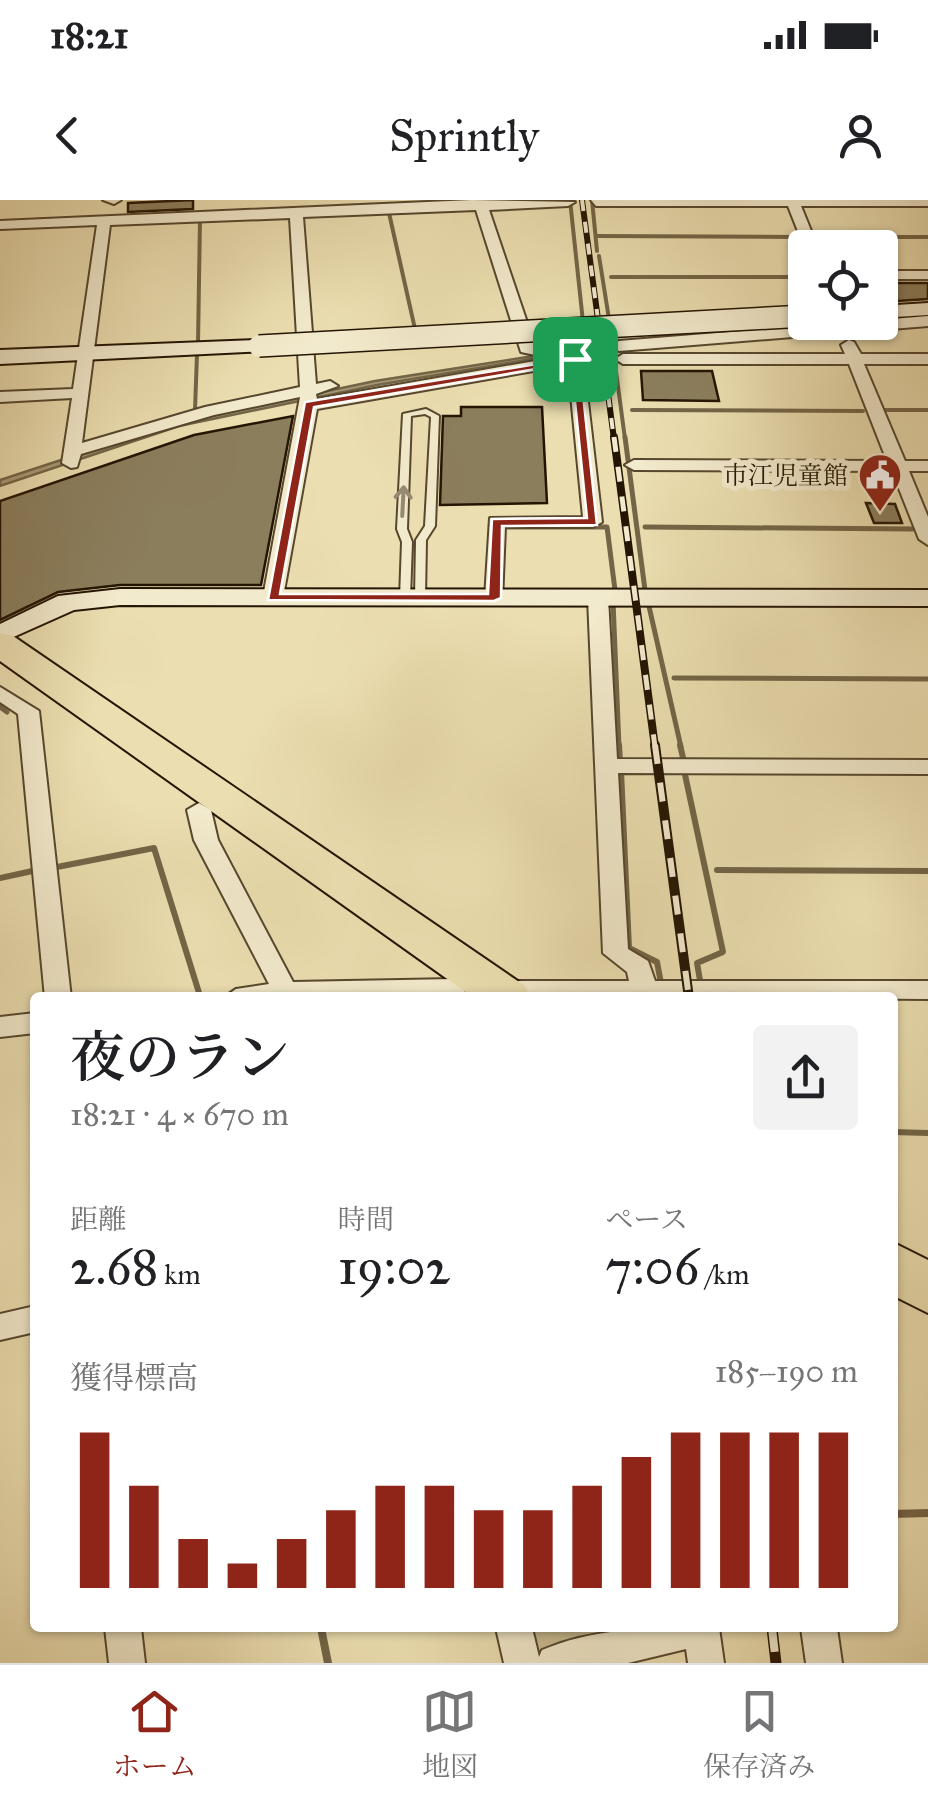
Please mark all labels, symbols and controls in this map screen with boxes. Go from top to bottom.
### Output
text: 18:21 [50,12,129,58]
icon: back [40,108,95,163]
text: Sprintly [389,108,539,163]
icon: person [833,108,888,163]
map controls [788,230,898,340]
button: locate [788,230,898,340]
pin [533,317,618,402]
icon: arrive [548,332,603,387]
public building icon: 市江児童館 [857,452,903,513]
place label: 市江児童館 [723,460,848,491]
one-way arrow [394,486,413,518]
text: 夜のラン [70,1024,290,1091]
button: share [753,1025,858,1130]
text: 18:21 · 4 × 670 m [70,1095,289,1134]
text: 距離 [70,1202,126,1237]
text: 時間 [338,1202,394,1237]
text: ペース [605,1202,688,1237]
text: 2.68 [70,1237,158,1298]
text: 19:02 [338,1237,450,1298]
text: 7:06 [605,1237,699,1298]
text: km [158,1257,201,1292]
text: /km [699,1257,749,1292]
text: 185–190 m [715,1352,858,1391]
text: 獲得標高 [70,1359,198,1398]
tab: ホーム [113,1684,197,1784]
tab: 地図 [422,1684,478,1784]
tab: 保存済み [703,1684,815,1784]

